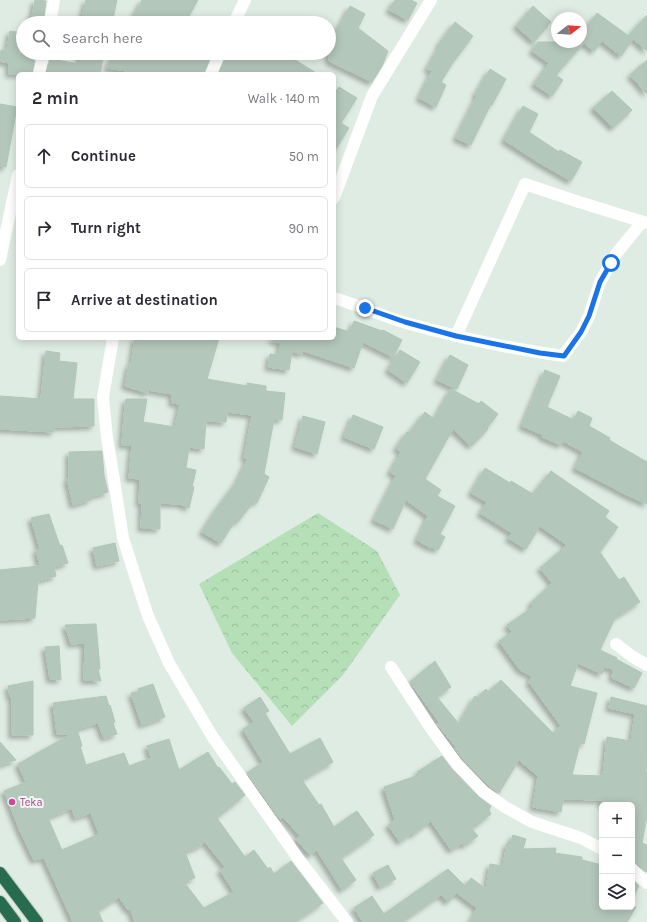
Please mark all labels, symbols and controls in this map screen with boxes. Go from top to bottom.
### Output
north arrow [551,12,587,48]
search box [16,16,336,60]
icon: search [30,27,52,49]
text: Search here [62,29,143,47]
text: 2 min [32,88,79,108]
text: Walk · 140 m [248,91,320,106]
icon: ahead [33,145,55,167]
text: Continue [71,147,136,165]
text: 50 m [289,149,319,164]
icon: right [33,217,55,239]
text: Turn right [71,219,141,237]
text: 90 m [288,221,319,236]
route start [602,254,620,272]
icon: arrive [33,289,55,311]
text: Arrive at destination [71,291,218,309]
route end [356,299,374,317]
place label: Teka [20,796,43,809]
marker: Teka [7,797,17,807]
map controls [599,802,635,910]
button: + [599,802,635,838]
button: − [599,838,635,874]
button: layers [599,874,635,910]

